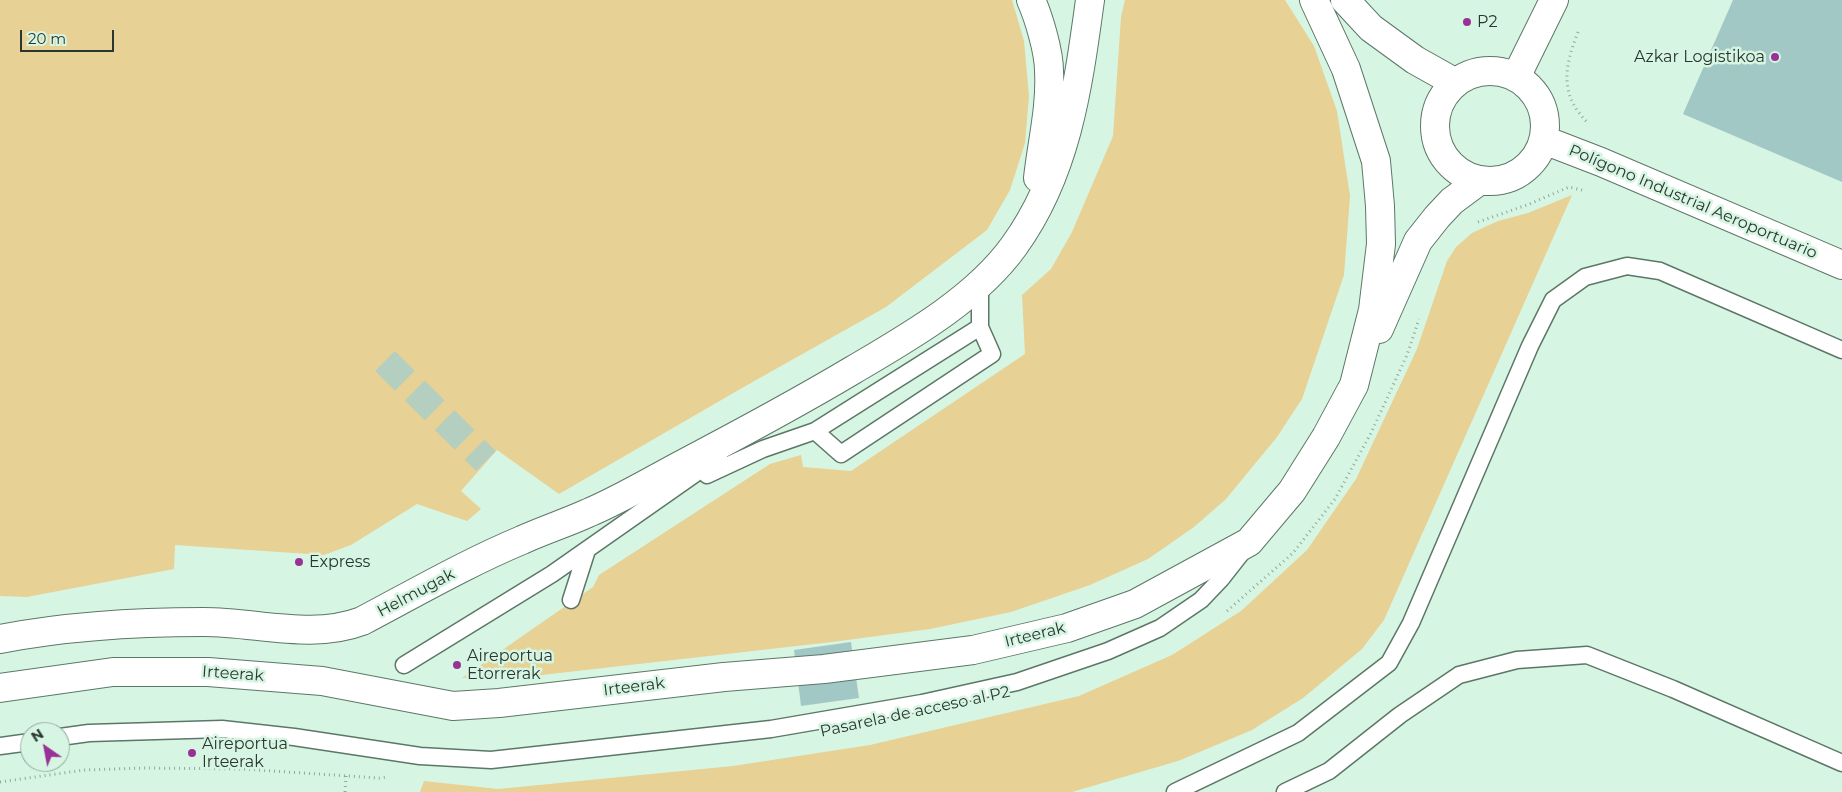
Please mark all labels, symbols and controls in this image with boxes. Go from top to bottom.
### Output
place label: P2 [1477,12,1497,32]
marker: P2 [1461,16,1473,28]
scale bar [22,20,116,52]
text: 20 m [28,29,66,48]
place label: Azkar Logistikoa [1634,47,1765,67]
marker: Azkar Logistikoa [1769,51,1781,63]
street label: Polígono Industrial Aeroportuario [1566,141,1820,263]
place label: Express [309,552,370,572]
marker: Express [293,556,305,568]
street label: Helmugak [374,565,458,621]
street label: Irteerak [1003,618,1067,652]
place label: Aireportua Etorrerak [467,646,553,684]
marker: Aireportua Etorrerak [451,659,463,671]
street label: Irteerak [202,662,264,686]
street label: Irteerak [602,674,666,700]
street label: Pasarela de acceso al P2 [818,682,1012,742]
north arrow [20,722,70,772]
text: N [28,725,47,746]
place label: Aireportua Irteerak [202,734,288,772]
marker: Aireportua Irteerak [186,747,198,759]

